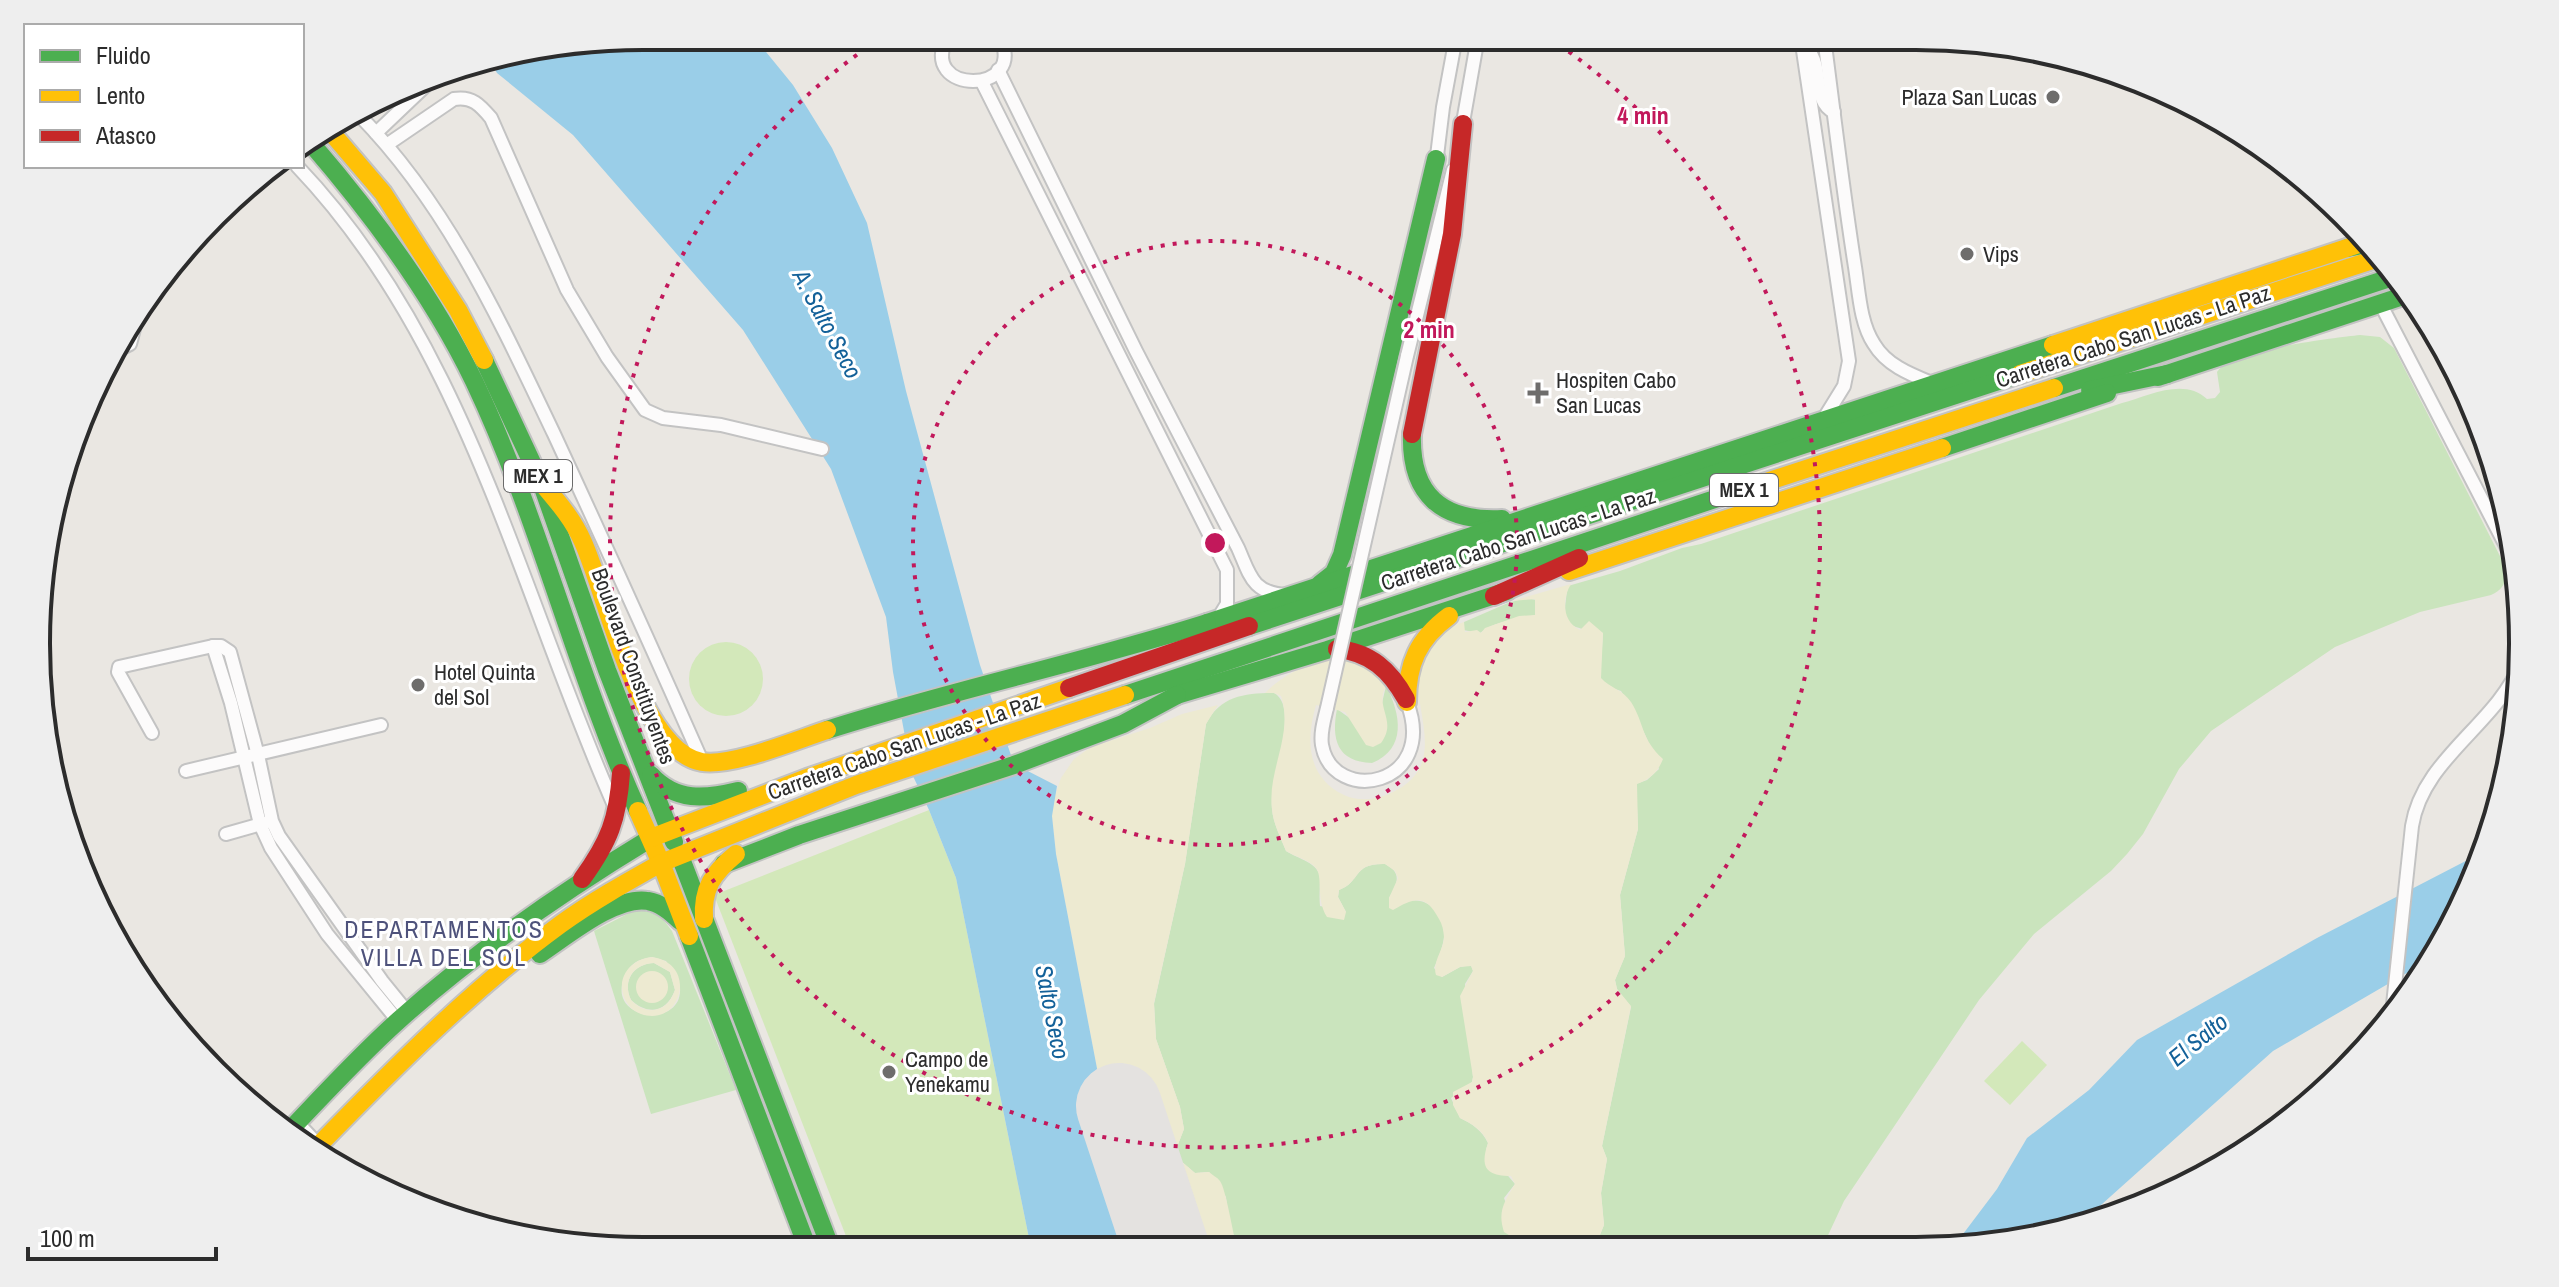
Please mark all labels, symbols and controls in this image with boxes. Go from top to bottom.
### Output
legend [24,24,304,168]
text: Fluido [96,39,151,71]
text: Lento [96,79,145,111]
place label: Plaza San Lucas [1902,82,2037,112]
marker: Plaza San Lucas [2044,88,2062,106]
text: 4 min [1617,99,1669,131]
text: Atasco [95,119,156,151]
place label: Vips [1983,239,2019,269]
marker: Vips [1958,245,1976,263]
water label: A. Salto Seco [785,262,870,384]
street label: Carretera Cabo San Lucas - La Paz [1992,277,2274,395]
text: 2 min [1403,313,1455,345]
place label: Hospiten Cabo San Lucas [1556,365,1676,420]
marker: Hospiten Cabo San Lucas [1527,382,1549,404]
road number: MEX 1 [504,460,572,492]
road number: MEX 1 [1710,474,1778,506]
street label: Carretera Cabo San Lucas - La Paz [1377,480,1659,598]
centre of rings [1201,529,1229,557]
street label: Boulevard Constituyentes [585,564,683,768]
place label: Hotel Quinta del Sol [434,657,535,712]
marker: Hotel Quinta del Sol [409,676,427,694]
street label: Carretera Cabo San Lucas - La Paz [764,685,1044,807]
district label: DEPARTAMENTOS VILLA DEL SOL [344,913,544,973]
water label: Salto Seco [1028,962,1078,1062]
water label: El Salto [2161,1005,2234,1073]
place label: Campo de Yenekamu [905,1044,990,1099]
marker: Campo de Yenekamu [880,1063,898,1081]
scale bar [28,1211,216,1261]
text: 100 m [40,1222,95,1254]

